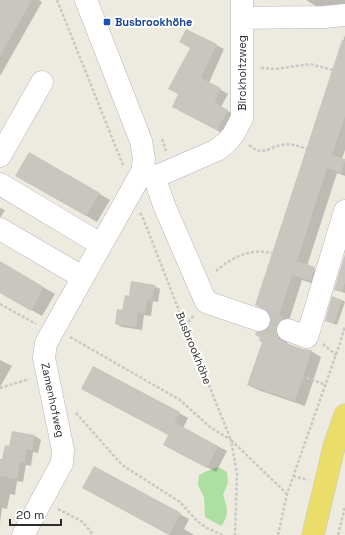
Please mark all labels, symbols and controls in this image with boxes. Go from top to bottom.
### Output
place label: Busbrookhöhe [115,15,192,29]
marker: Busbrookhöhe [102,17,112,27]
street label: Birckholtzweg [235,35,249,111]
street label: Busbrookhöhe [173,310,215,386]
street label: Zamenhofweg [38,361,68,439]
scale bar [10,501,61,527]
text: 20 m [16,507,44,523]

